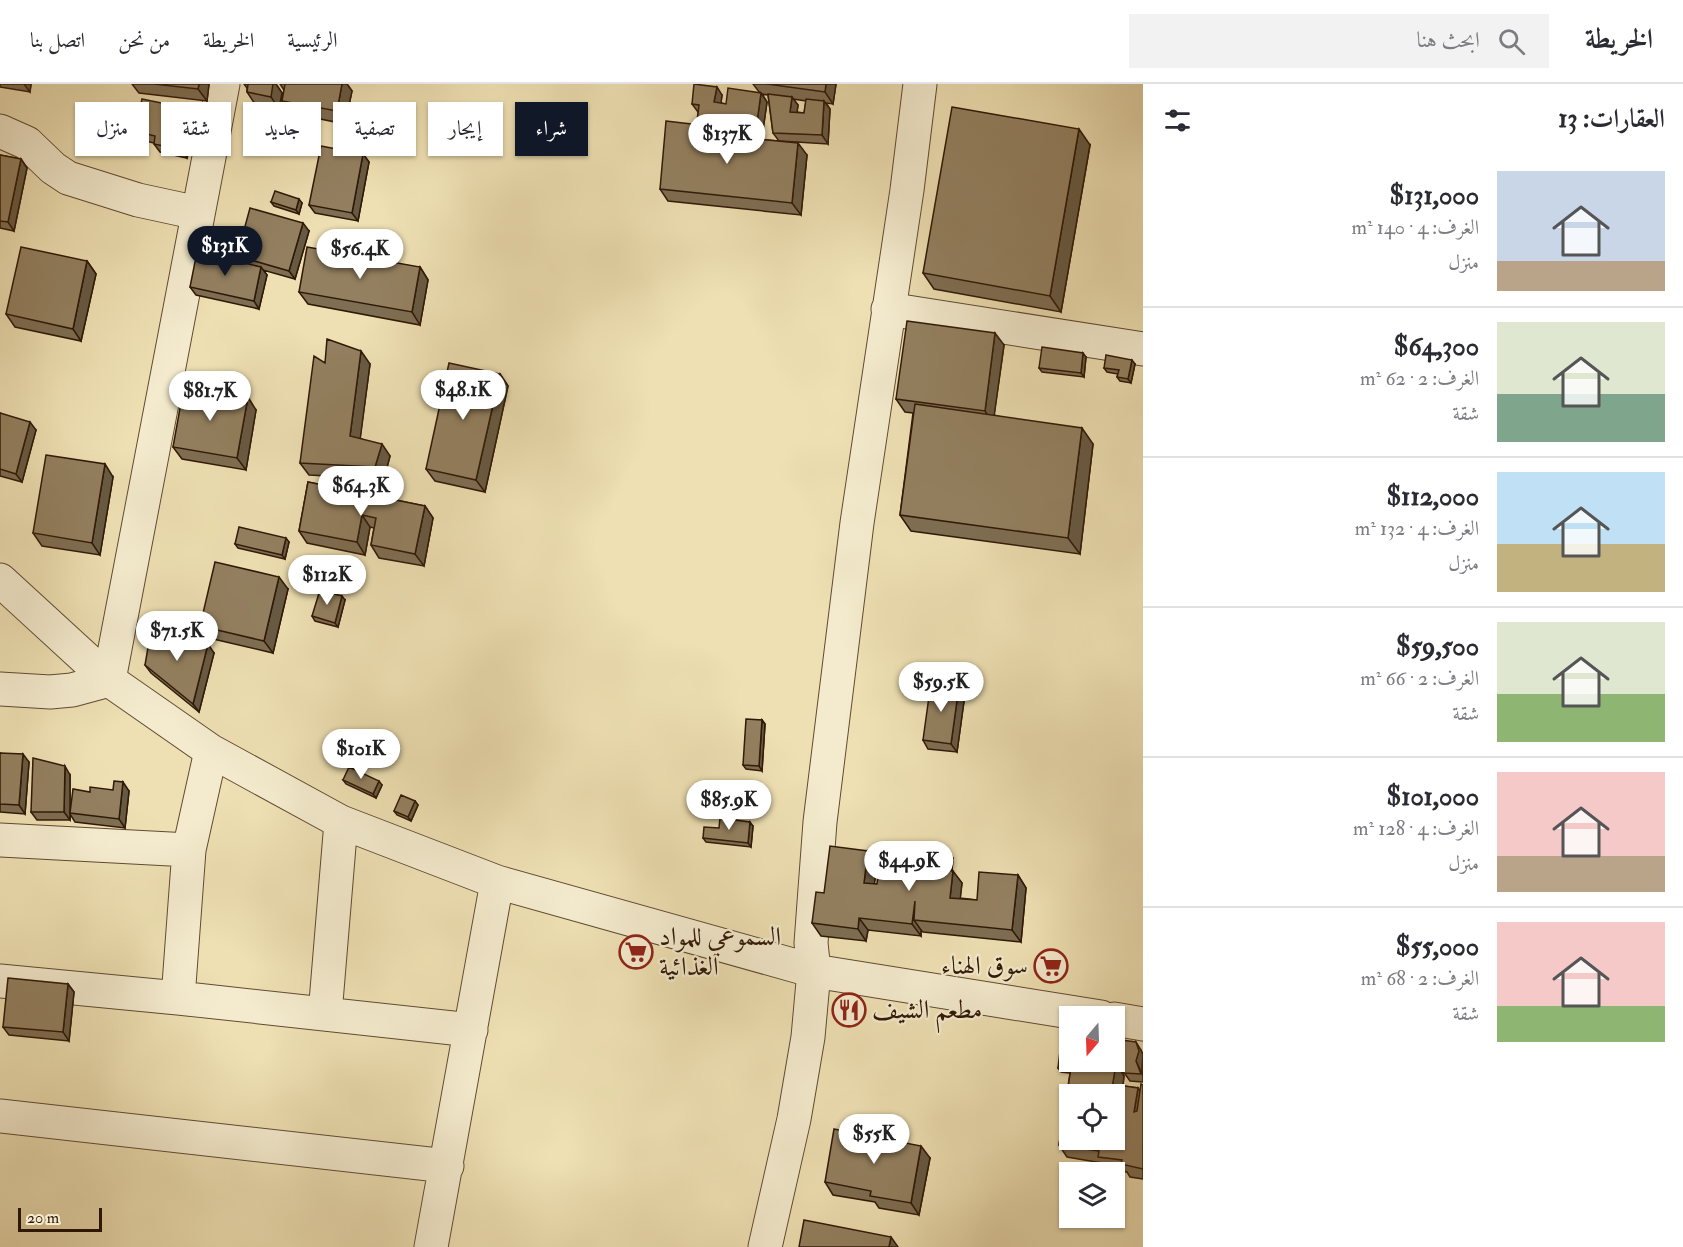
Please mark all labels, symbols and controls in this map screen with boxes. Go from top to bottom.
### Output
search box [1129,14,1549,68]
text: الخريطة [1585,22,1653,57]
icon: search [1495,25,1528,58]
text: ابحث هنا [1417,26,1480,54]
text: اتصل بنا [30,27,85,54]
text: من نحن [118,27,170,54]
text: الخريطة [203,27,254,54]
text: الرئيسية [287,27,338,54]
chip: منزل [75,102,149,156]
chip: شقة [161,102,231,156]
chip: جديد [243,102,321,156]
chip: تصفية [333,102,416,156]
chip: إيجار [428,102,503,156]
chip: شراء [515,102,588,156]
text: العقارات: 13 [1558,103,1665,135]
icon: filters [1161,104,1194,137]
pin: $137K [685,114,769,165]
text: $137K [702,121,752,146]
text: $131,000 [1390,180,1479,212]
icon: home [1545,195,1617,267]
text: الغرف: 4 · 140 m² [1351,215,1479,240]
pin: $131K [183,226,267,277]
pin: $56.4K [311,229,409,280]
text: $131K [201,233,249,258]
text: $56.4K [330,236,390,261]
text: منزل [1448,250,1479,275]
text: $64,300 [1394,331,1479,363]
icon: home [1545,346,1617,418]
text: الغرف: 2 · 62 m² [1360,366,1479,391]
pin: $48.1K [414,370,512,421]
pin: $81.7K [161,371,259,422]
text: $48.1K [435,377,491,402]
text: $81.7K [183,378,237,403]
text: شقة [1453,401,1479,426]
pin: $64.3K [312,466,410,517]
text: $64.3K [332,473,390,498]
text: $112,000 [1386,481,1479,513]
icon: home [1545,496,1617,568]
text: الغرف: 4 · 132 m² [1355,516,1479,541]
text: منزل [1448,551,1479,576]
pin: $112K [285,555,369,606]
text: $112K [302,562,352,587]
pin: $71.5K [128,611,226,662]
text: $71.5K [150,618,204,643]
text: $59,500 [1396,631,1479,663]
icon: home [1545,646,1617,718]
pin: $59.5K [892,662,990,713]
text: الغرف: 2 · 66 m² [1360,666,1479,691]
text: $59.5K [913,669,969,694]
text: شقة [1453,701,1479,726]
pin: $101K [319,729,403,780]
text: $101K [336,736,386,761]
pin: $85.9K [680,780,778,831]
text: $101,000 [1387,781,1479,813]
text: $85.9K [700,787,758,812]
icon: home [1545,796,1617,868]
text: الغرف: 4 · 128 m² [1353,816,1479,841]
pin: $44.9K [860,841,958,892]
text: $44.9K [878,848,940,873]
text: منزل [1448,851,1479,876]
place label: السموعي للمواد الغذائية [659,921,781,983]
text: $55,000 [1396,931,1479,963]
supermarket icon: السموعي للمواد الغذائية [618,934,654,970]
icon: home [1545,946,1617,1018]
supermarket icon: سوق الهناء [1033,948,1069,984]
place label: سوق الهناء [941,950,1028,982]
text: الغرف: 2 · 68 m² [1361,966,1479,991]
restaurant icon: مطعم الشيف [831,992,867,1028]
place label: مطعم الشيف [872,994,982,1034]
text: شقة [1453,1001,1479,1026]
north arrow [1059,1006,1125,1072]
map controls [1059,1006,1125,1228]
button: locate [1059,1084,1125,1150]
pin: $55K [838,1114,910,1165]
text: $55K [853,1121,895,1146]
button: layers [1059,1162,1125,1228]
scale bar [18,1205,102,1232]
text: 20 m [27,1208,59,1228]

